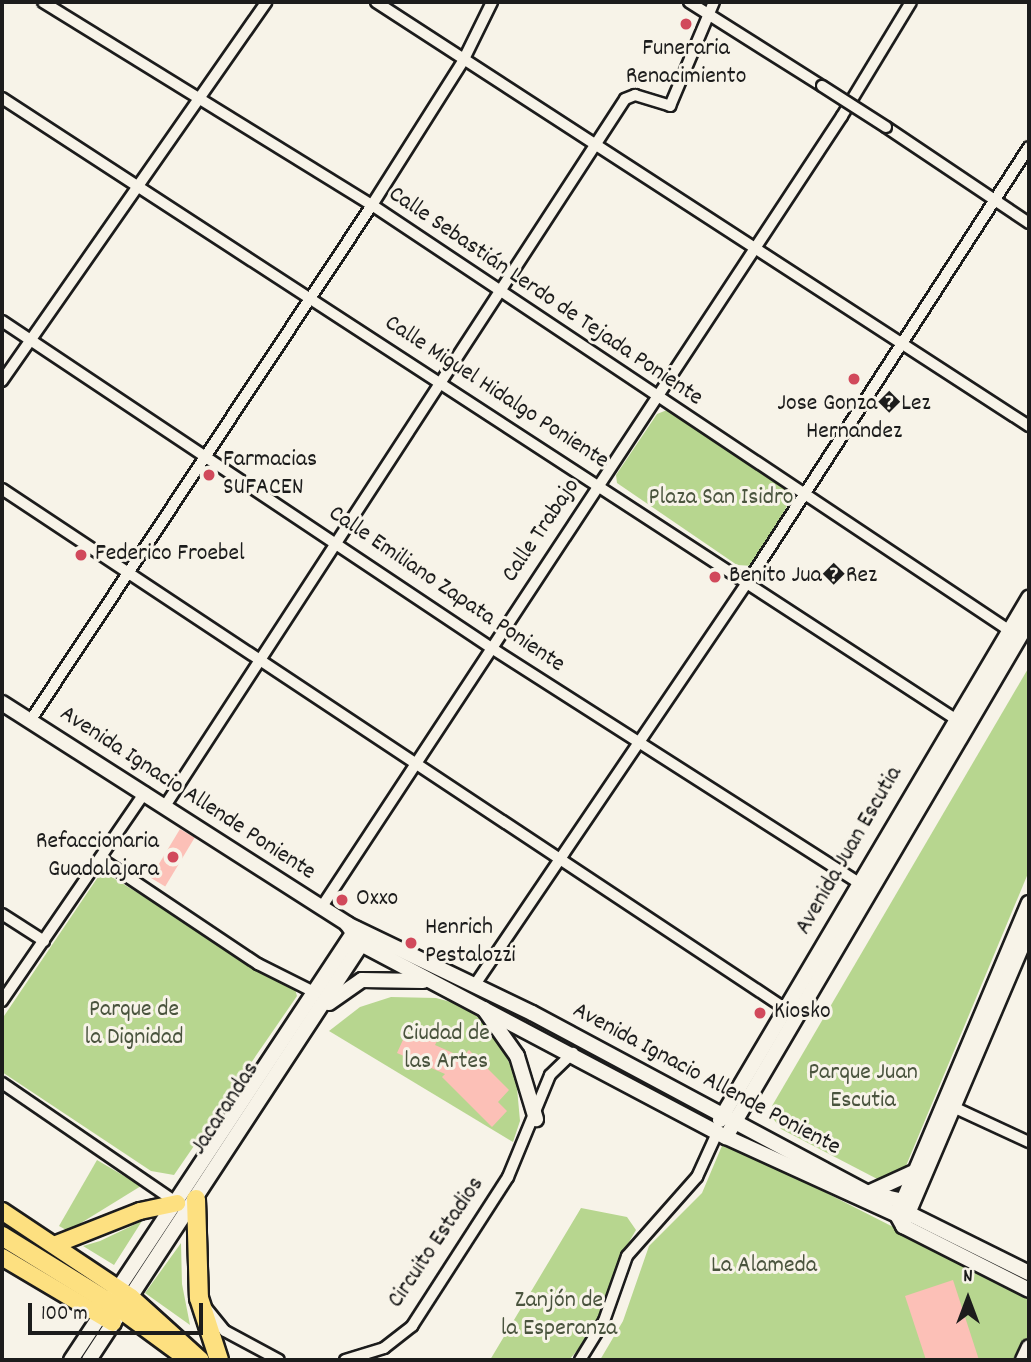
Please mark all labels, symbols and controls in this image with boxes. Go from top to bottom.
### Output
marker: Funeraria Renacimiento [678,16,694,32]
place label: Funeraria Renacimiento [626,36,746,92]
street label: Calle Sebastián Lerdo de Tejada Poniente [382,181,708,413]
street label: Calle Miguel Hidalgo Poniente [379,310,613,476]
marker: Jose Gonza�Lez Hernandez [846,371,862,387]
place label: Jose Gonza�Lez Hernandez [777,391,931,447]
place label: Farmacias SUFACEN [223,447,317,503]
marker: Farmacias SUFACEN [201,467,217,483]
street label: Calle Trabajo [497,474,587,588]
park label: Plaza San Isidro [649,485,793,513]
street label: Calle Emiliano Zapata Poniente [322,500,570,680]
place label: Federico Froebel [95,541,245,569]
marker: Federico Froebel [73,547,89,563]
place label: Benito Jua�Rez [729,563,877,591]
marker: Benito Jua�Rez [707,569,723,585]
street label: Avenida Ignacio Allende Poniente [54,700,320,888]
street label: Avenida Juan Escutia [790,762,910,940]
place label: Refaccionaria Guadalajara [36,829,159,885]
marker: Refaccionaria Guadalajara [165,849,181,865]
place label: Oxxo [356,886,398,914]
marker: Oxxo [334,892,350,908]
place label: Henrich Pestalozzi [425,915,516,971]
marker: Henrich Pestalozzi [403,935,419,951]
park label: Parque de la Dignidad [85,997,183,1053]
street label: Avenida Ignacio Allende Poniente [567,997,845,1163]
place label: Kiosko [774,999,831,1027]
marker: Kiosko [752,1005,768,1021]
park label: Ciudad de las Artes [402,1021,490,1077]
street label: Jacarandas [185,1057,267,1161]
park label: Parque Juan Escutia [808,1060,918,1116]
street label: Circuito Estadios [383,1172,491,1314]
park label: La Alameda [711,1253,817,1281]
north arrow [933,1264,1003,1334]
text: N [963,1264,973,1291]
scale bar [32,1288,206,1332]
park label: Zanjón de la Esperanza [501,1288,617,1344]
text: 100 m [41,1300,88,1330]

